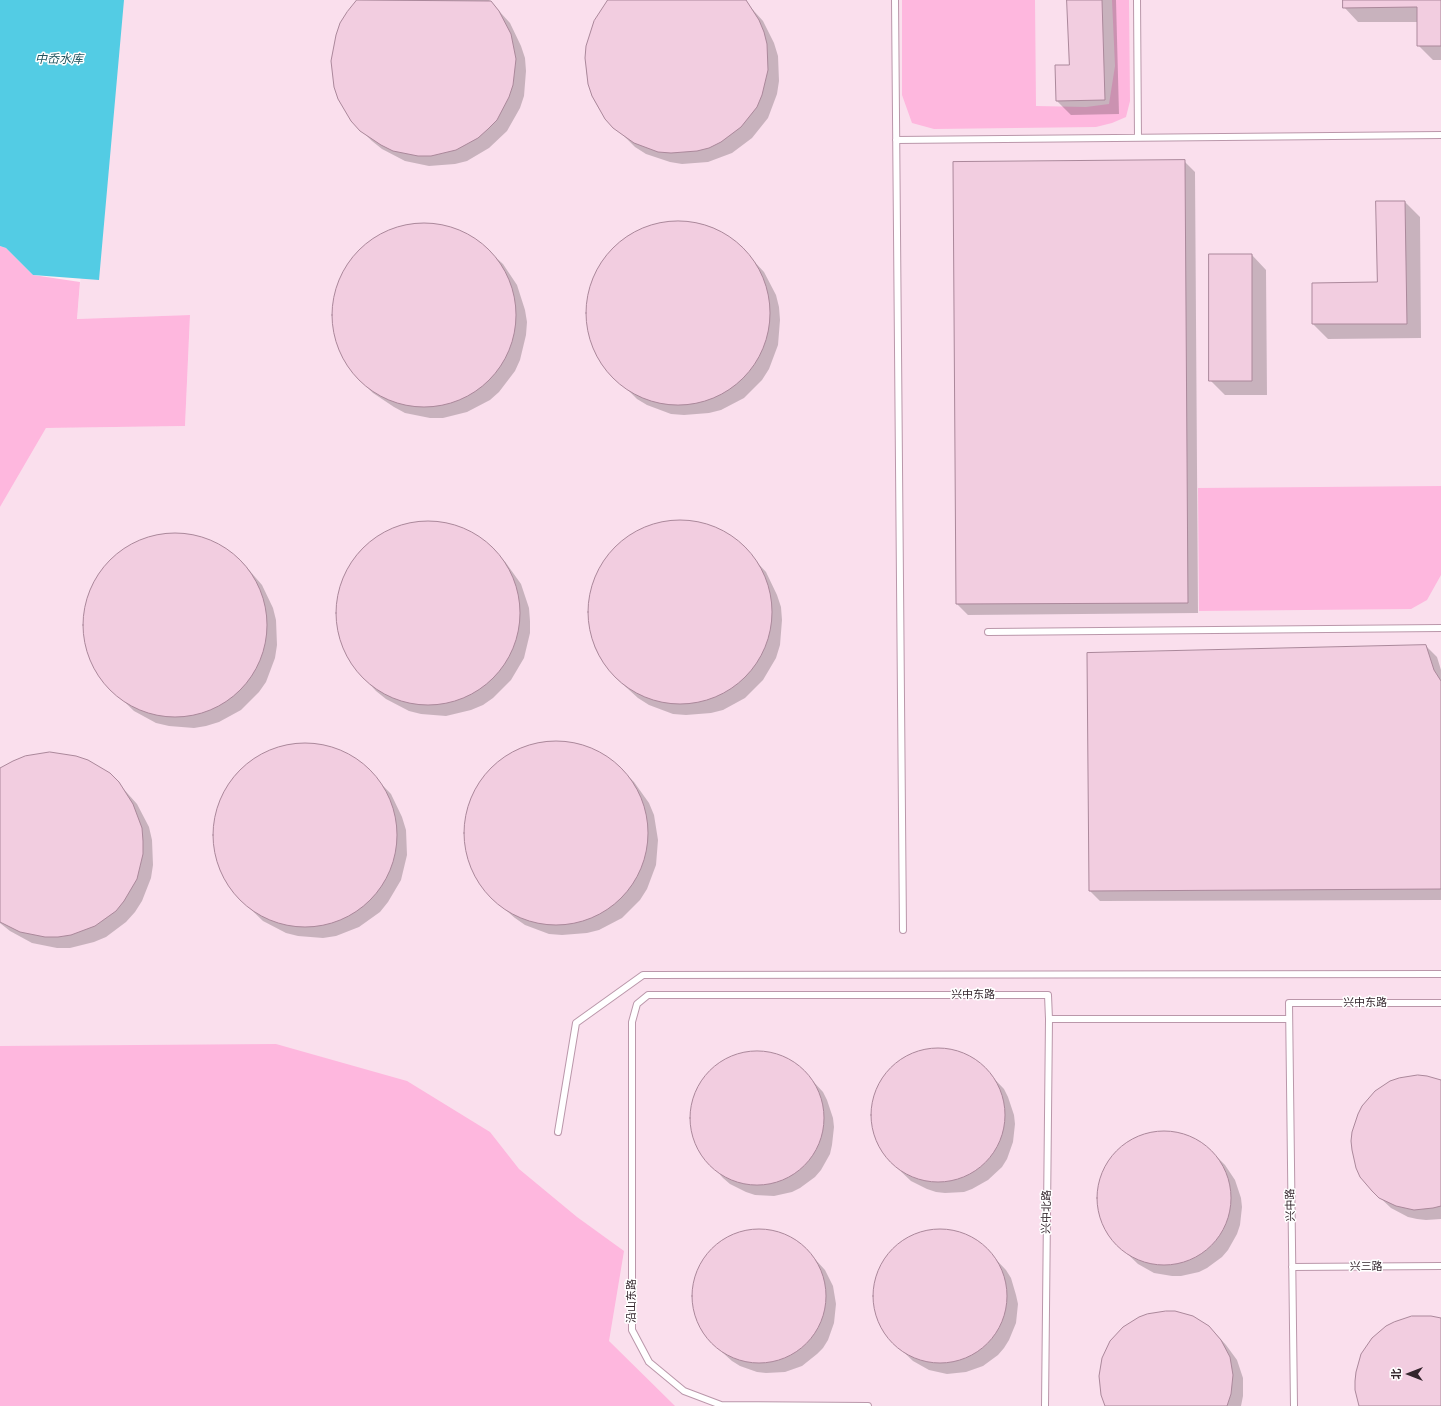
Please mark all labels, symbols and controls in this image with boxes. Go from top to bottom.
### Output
water label: 中岙水库 [35,53,83,67]
street label: 兴中东路 [951,988,995,1002]
street label: 兴中东路 [1343,996,1387,1010]
street label: 兴中路 [1284,1188,1298,1222]
street label: 兴中北路 [1040,1190,1054,1234]
street label: 兴三路 [1350,1260,1382,1274]
street label: 沿山东路 [625,1279,639,1323]
north arrow [1389,1354,1429,1394]
text: 北 [1390,1369,1403,1380]

